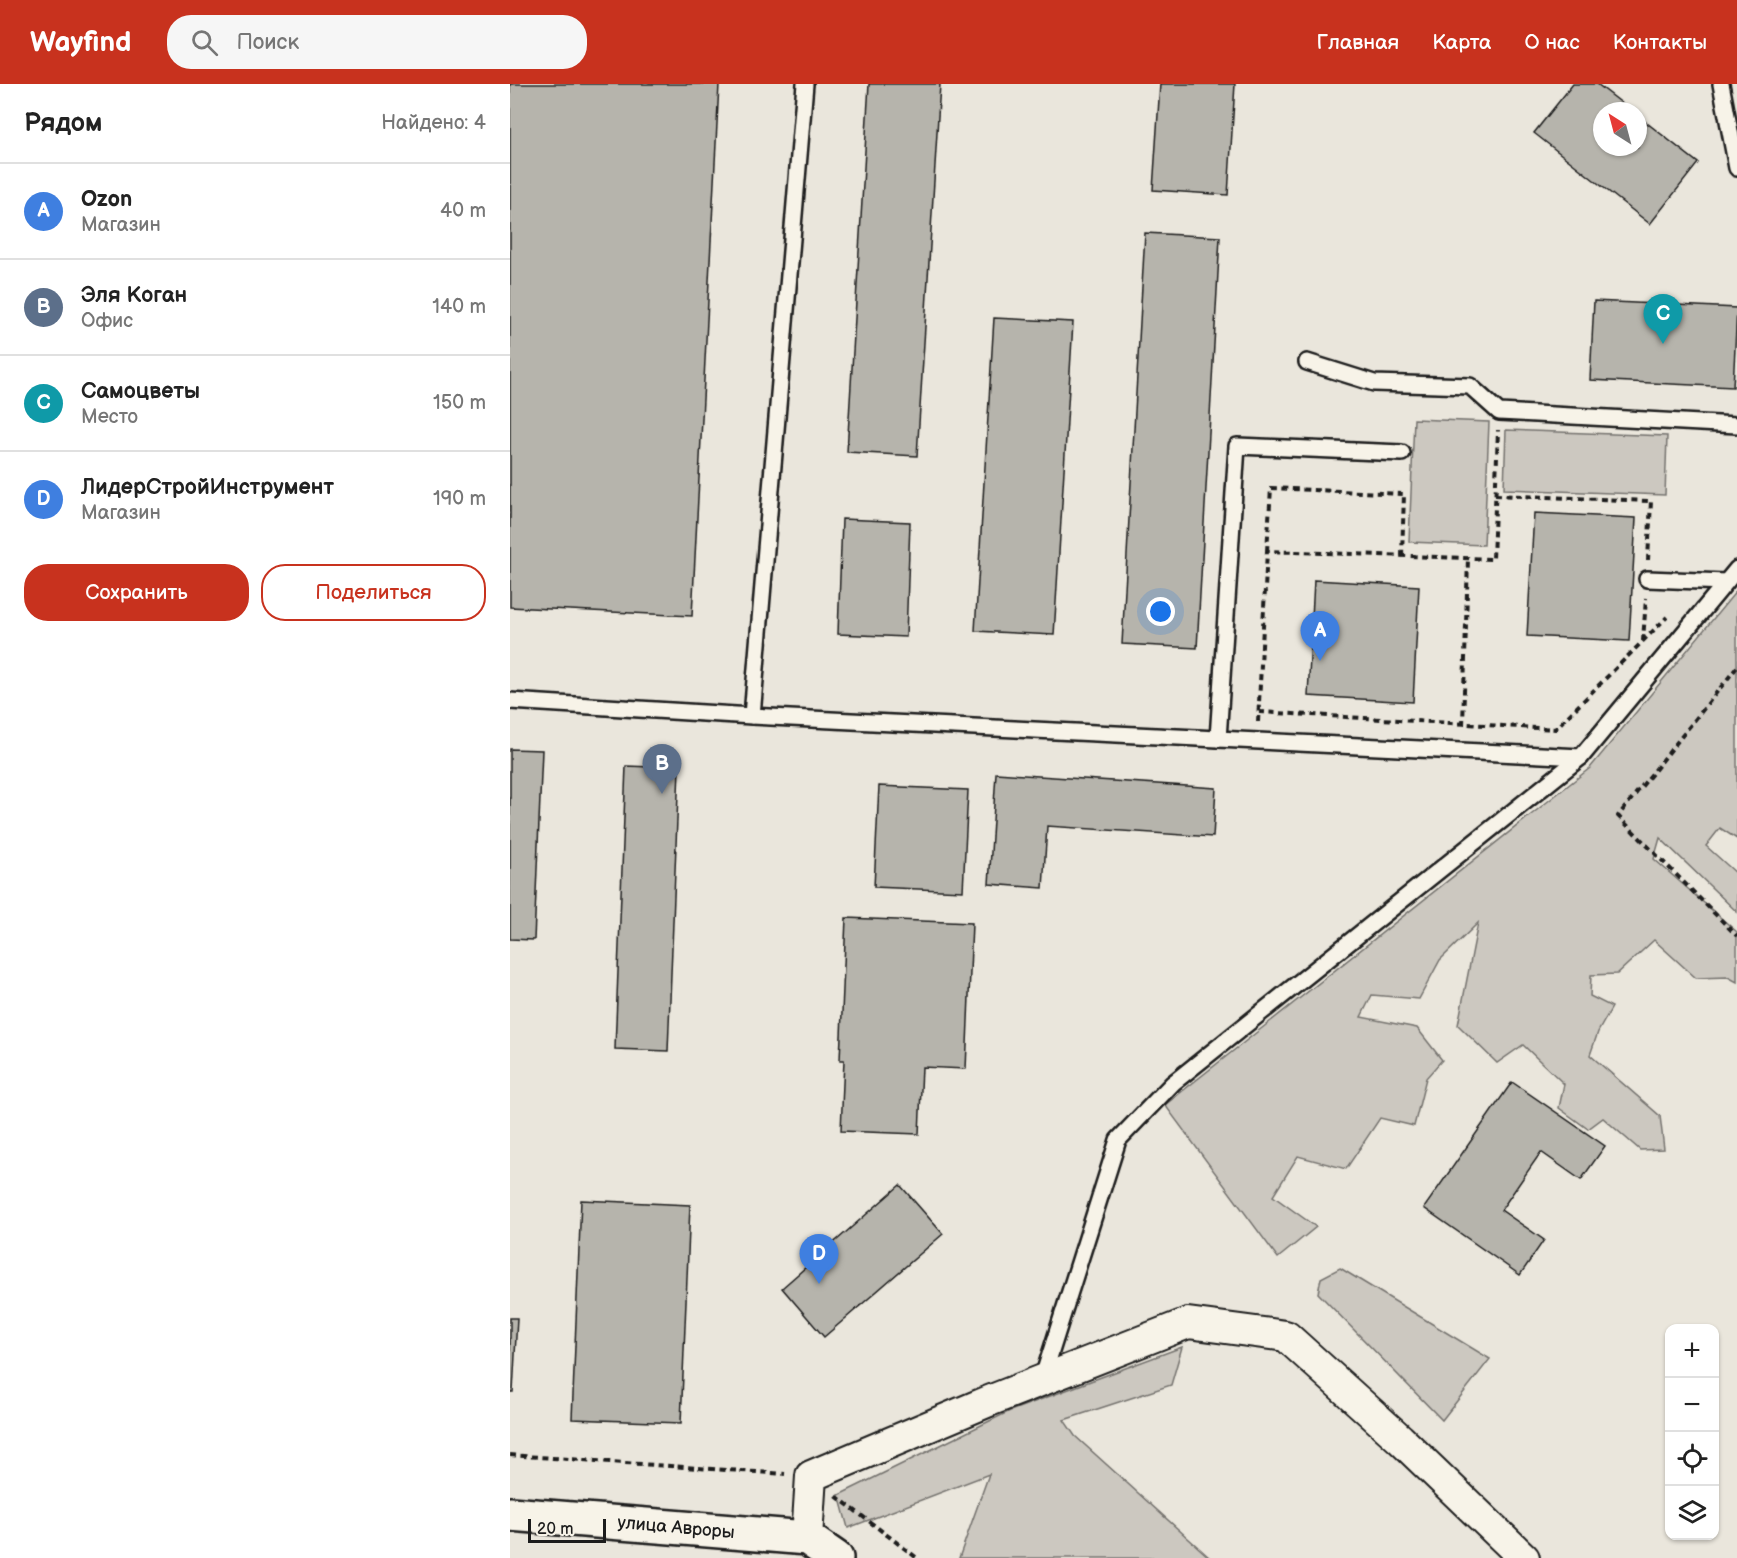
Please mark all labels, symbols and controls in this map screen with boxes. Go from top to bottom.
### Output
search box [167,15,587,69]
text: Wayfind [30,26,131,59]
icon: search [188,26,221,59]
text: Поиск [236,29,299,56]
text: Главная [1316,30,1399,55]
text: Карта [1432,30,1491,55]
text: О нас [1524,30,1580,55]
text: Контакты [1613,30,1707,55]
north arrow [1593,102,1647,156]
text: Рядом [24,108,102,139]
text: Найдено: 4 [381,111,486,135]
text: Ozon [81,186,132,213]
text: A [37,199,50,223]
text: 40 m [440,199,486,223]
text: Магазин [81,213,161,237]
text: Эля Коган [81,282,187,309]
pin: C [1644,294,1682,344]
text: B [36,295,51,319]
text: 140 m [432,295,486,319]
text: Офис [81,309,133,333]
text: Самоцветы [81,378,200,405]
text: C [36,391,51,415]
text: 150 m [433,391,486,415]
text: Место [81,405,138,429]
text: ЛидерСтройИнструмент [81,474,334,501]
text: D [37,487,50,511]
text: 190 m [433,487,486,511]
text: Магазин [81,501,161,525]
button: Сохранить [24,564,249,621]
button: Поделиться [261,564,486,621]
your location [1146,597,1175,626]
pin: A [1300,612,1340,661]
pin: B [642,744,682,794]
pin: D [800,1234,838,1284]
map controls [1665,1324,1719,1540]
button: + [1665,1324,1719,1378]
button: − [1665,1378,1719,1432]
button: locate [1665,1432,1719,1486]
button: layers [1665,1486,1719,1540]
street label: улица Авроры [616,1512,735,1543]
scale bar [528,1516,606,1544]
text: 20 m [537,1520,573,1539]

